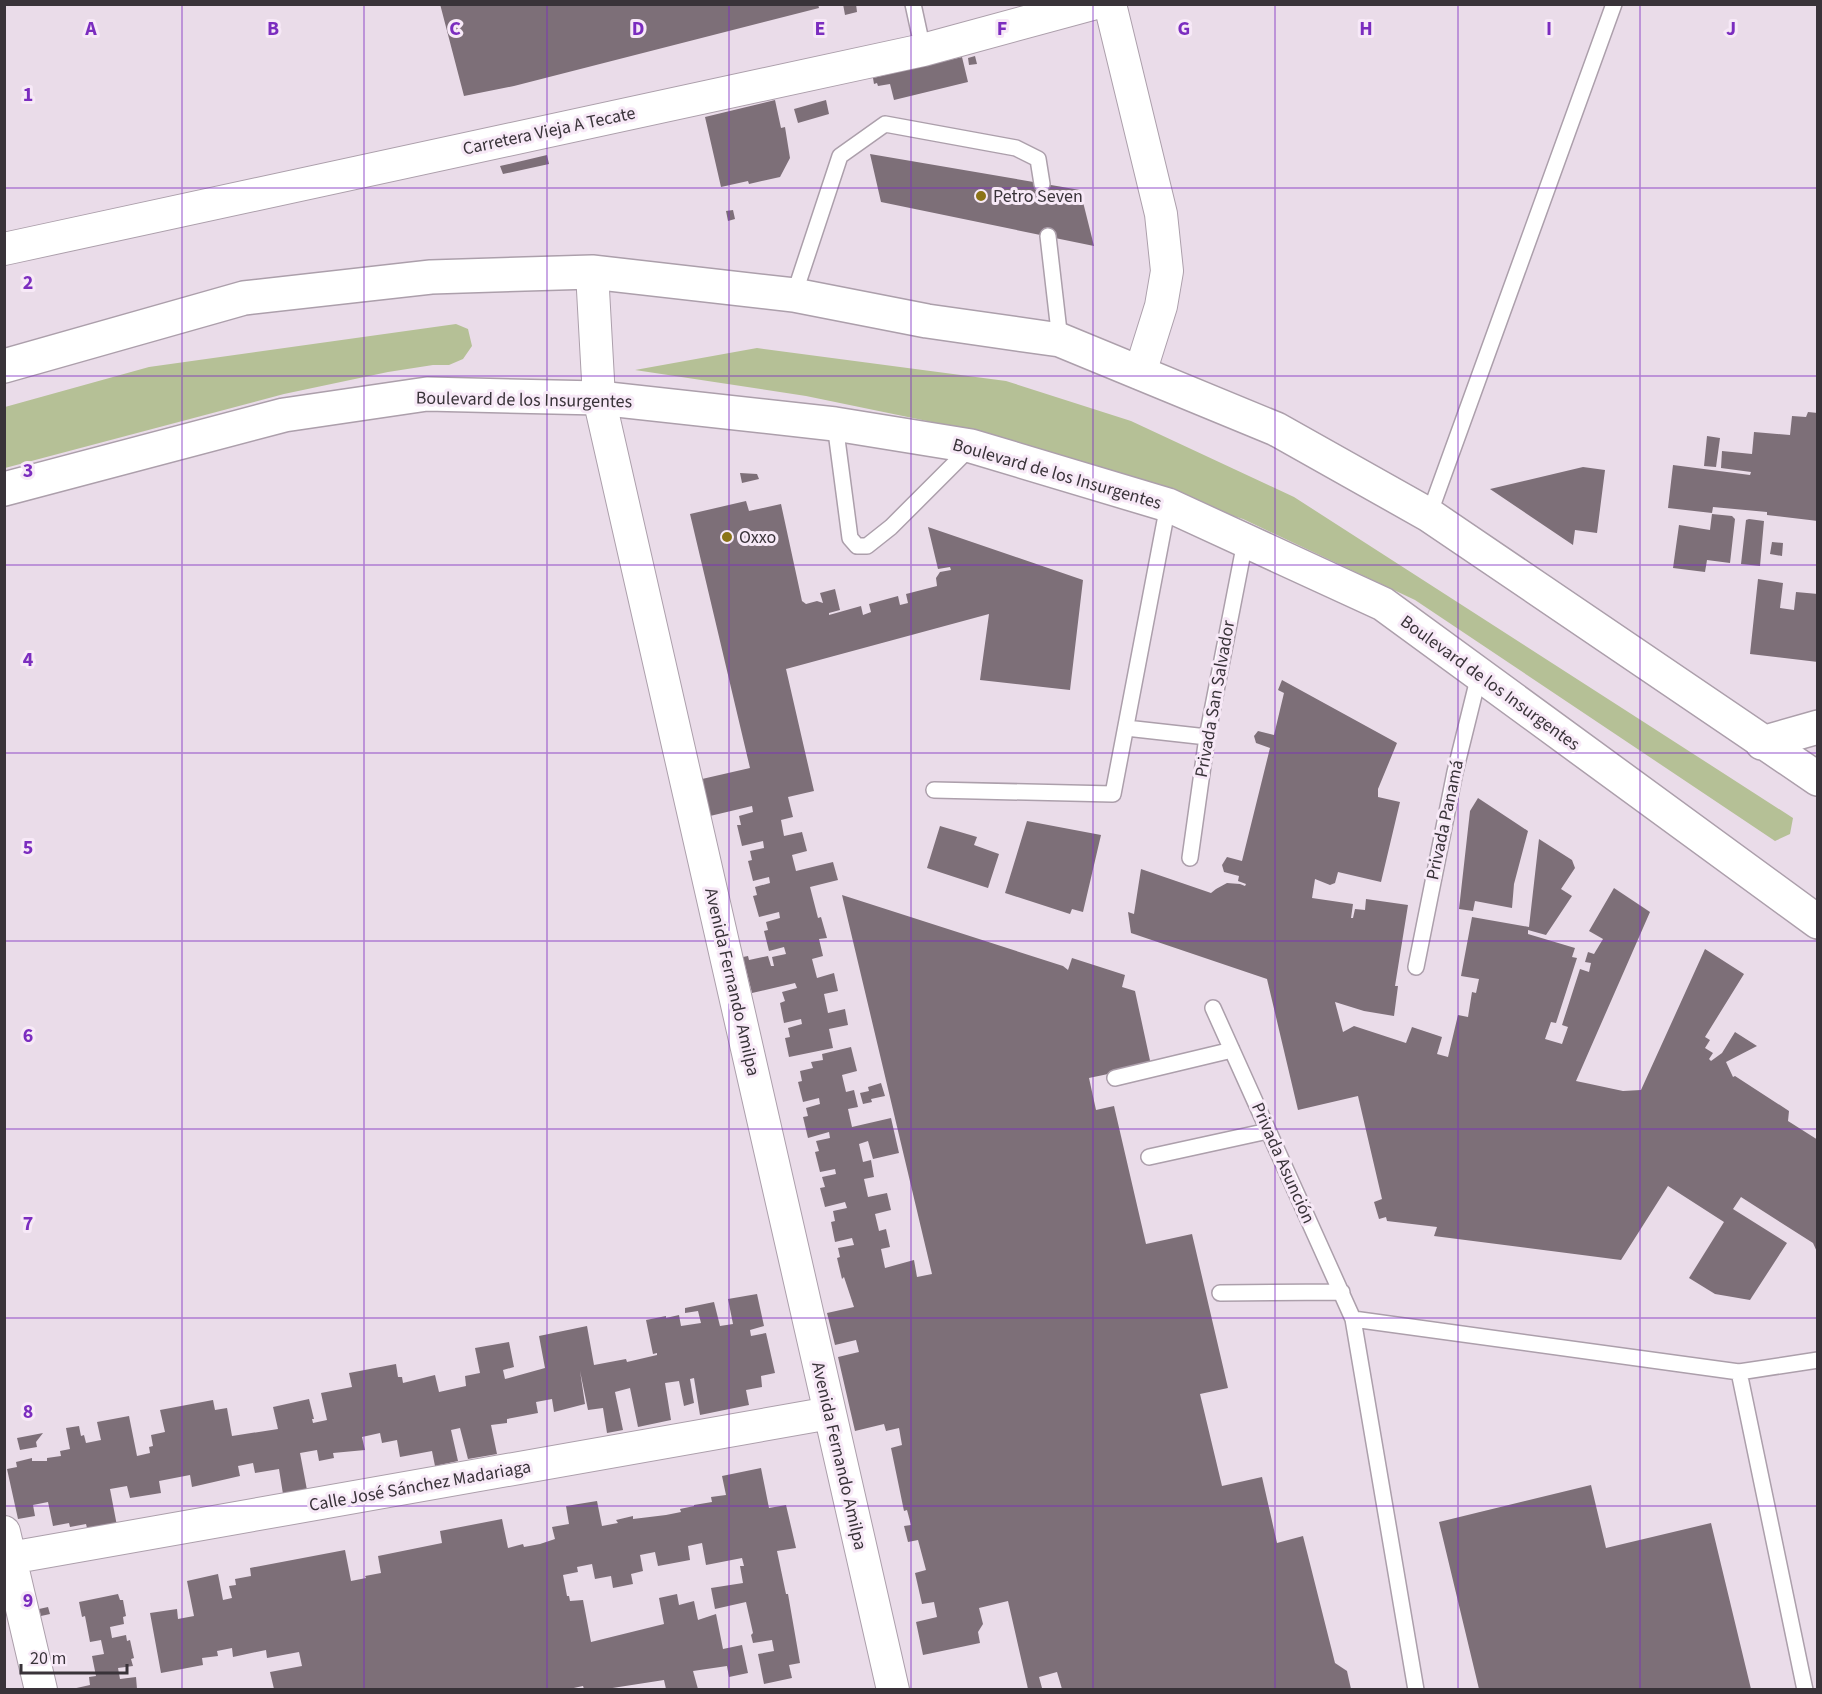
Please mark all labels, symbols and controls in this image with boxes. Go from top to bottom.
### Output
text: A [84,15,97,43]
text: B [267,15,279,43]
text: C [449,15,461,43]
text: D [632,15,644,43]
text: E [815,15,825,43]
text: F [997,15,1007,43]
text: G [1178,15,1190,43]
text: H [1359,15,1373,43]
text: I [1546,15,1552,43]
text: J [1726,15,1736,43]
text: 1 [23,81,33,109]
street label: Carretera Vieja A Tecate [460,100,638,162]
place label: Petro Seven [993,184,1083,209]
marker: Petro Seven [974,189,988,203]
text: 2 [23,269,33,297]
street label: Boulevard de los Insurgentes [416,386,632,414]
street label: Boulevard de los Insurgentes [950,432,1164,516]
text: 3 [23,457,33,485]
place label: Oxxo [739,525,776,550]
marker: Oxxo [720,530,734,544]
street label: Boulevard de los Insurgentes [1395,609,1585,757]
street label: Privada San Salvador [1189,618,1241,780]
text: 4 [23,646,34,674]
street label: Privada Panamá [1420,758,1470,882]
text: 5 [23,834,33,862]
street label: Avenida Fernando Amilpa [698,885,766,1079]
text: 6 [23,1022,33,1050]
street label: Privada Asunción [1245,1098,1321,1228]
text: 7 [23,1210,33,1238]
street label: Avenida Fernando Amilpa [805,1359,873,1553]
text: 8 [23,1398,33,1426]
street label: Calle José Sánchez Madariaga [307,1454,533,1518]
text: 9 [23,1587,33,1615]
scale bar [21,1637,128,1675]
text: 20 m [30,1646,66,1671]

